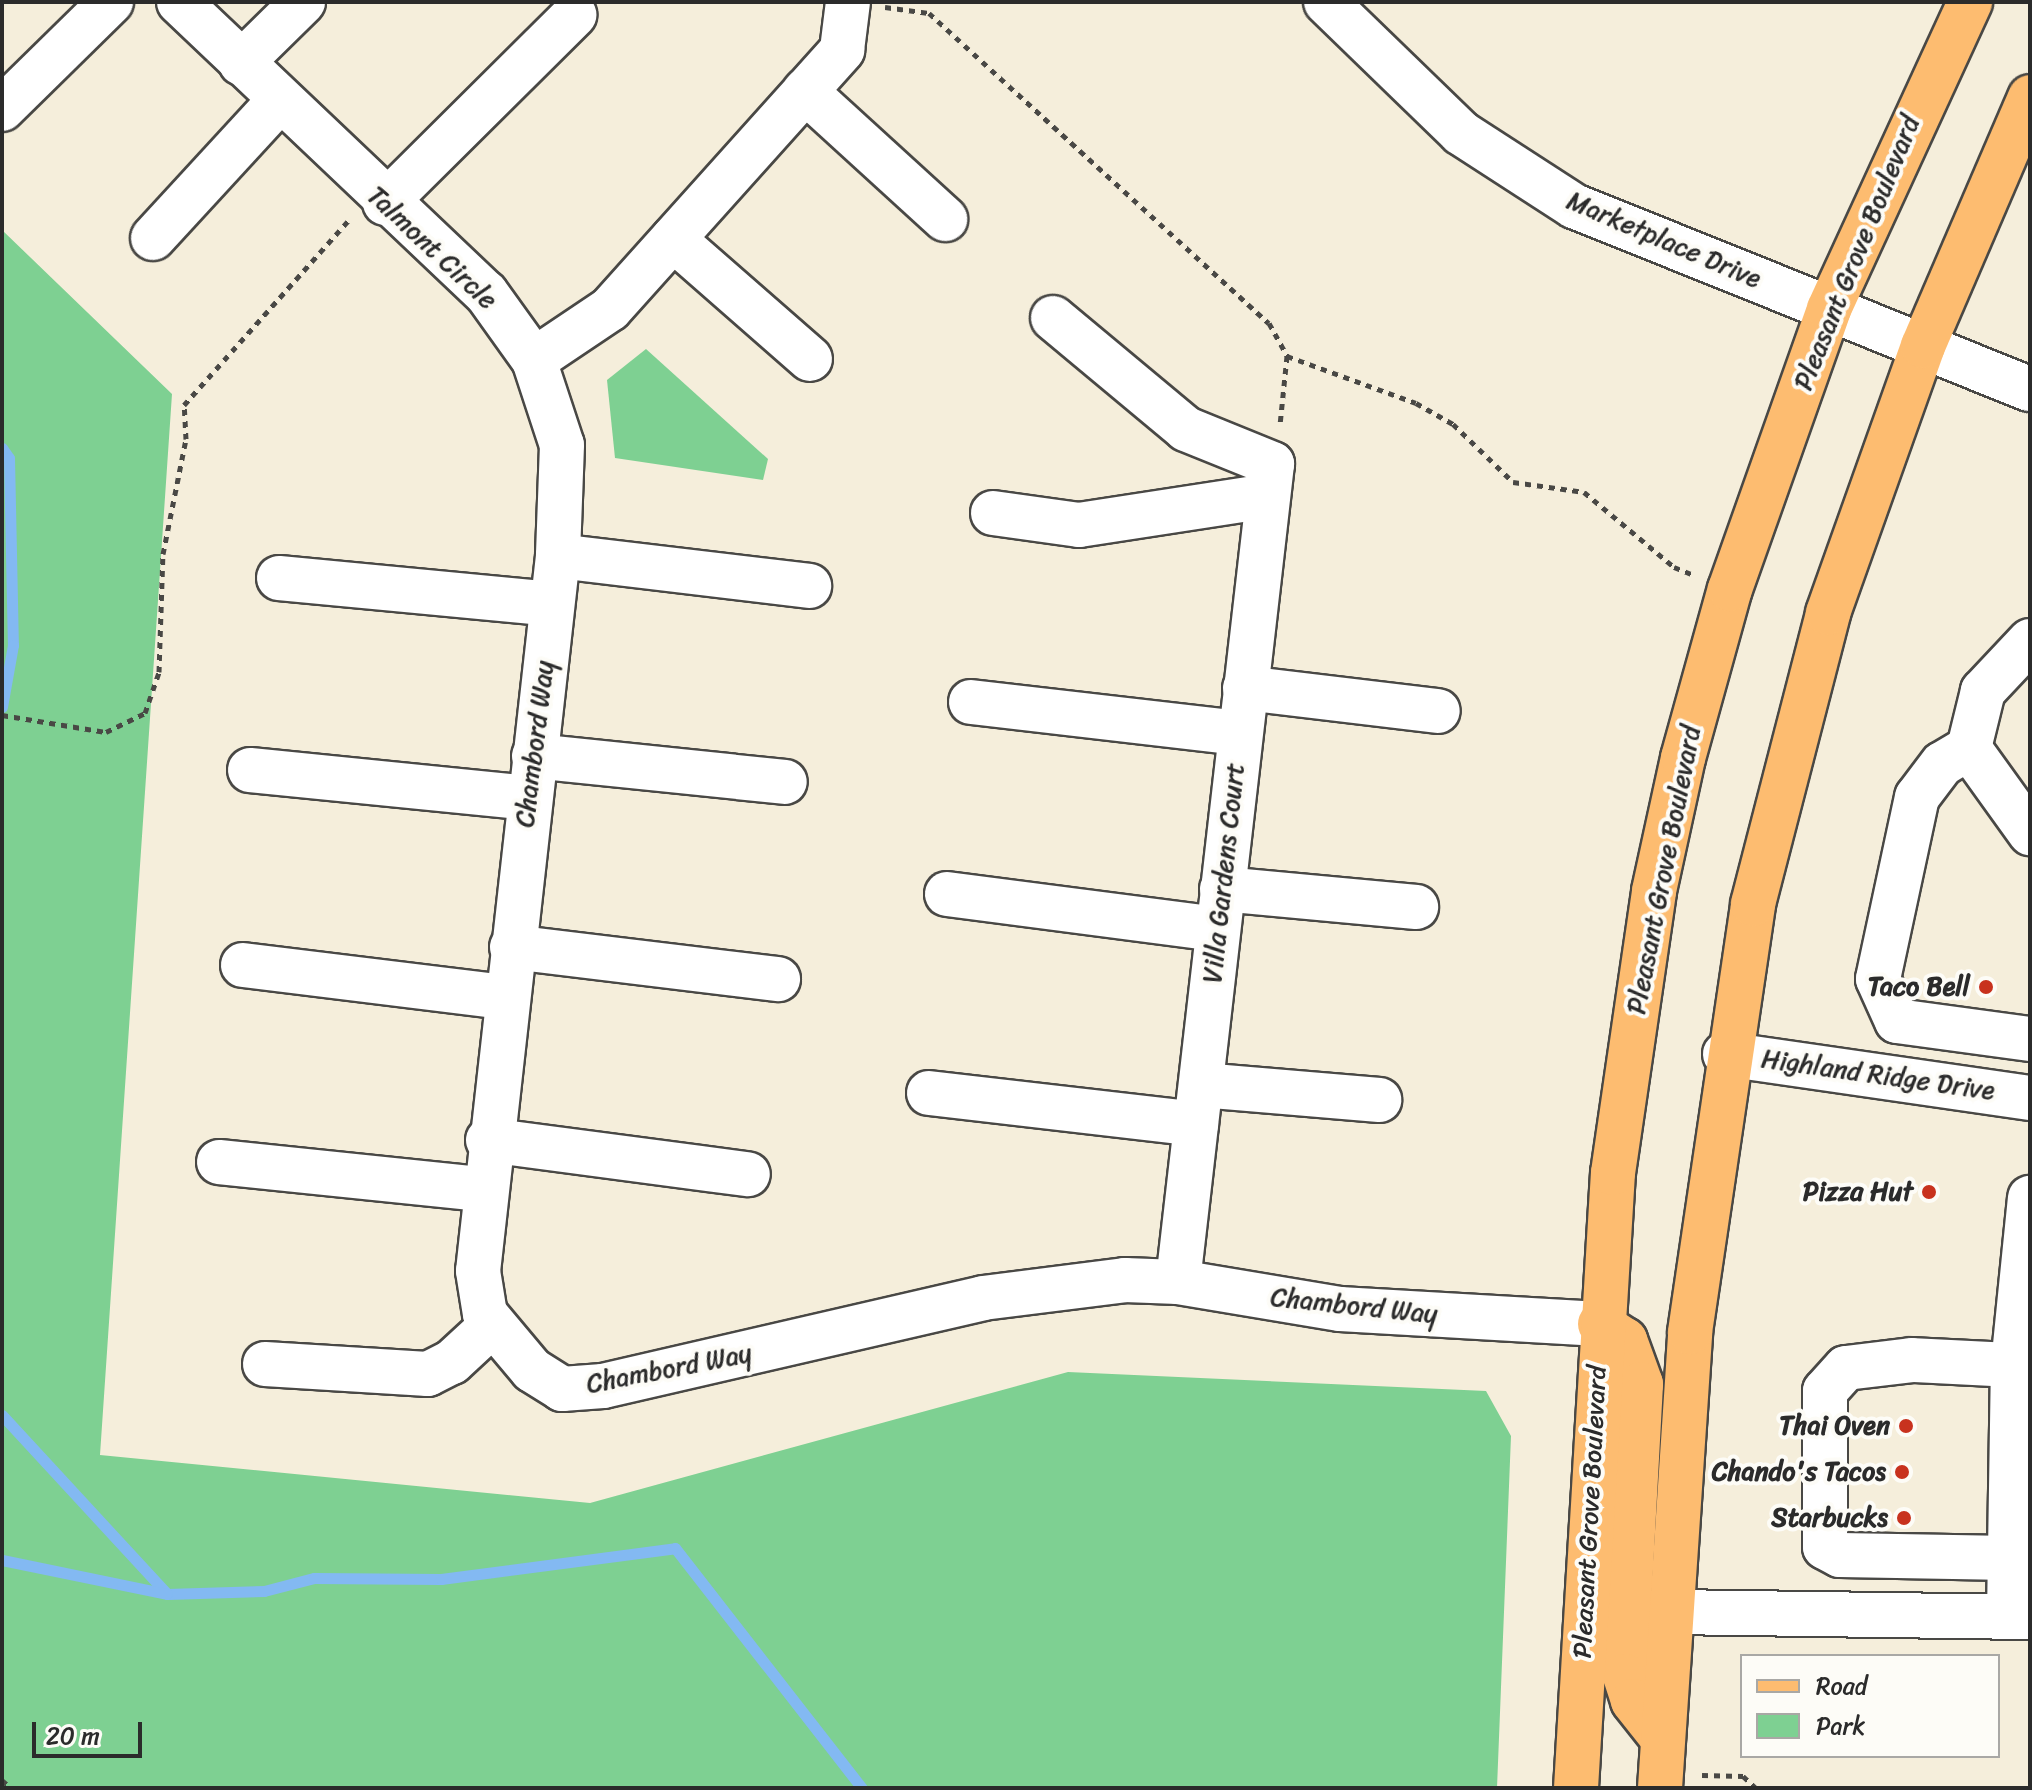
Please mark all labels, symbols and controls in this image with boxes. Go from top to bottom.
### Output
street label: Pleasant Grove Boulevard [1788,112,1926,394]
street label: Talmont Circle [361,180,503,316]
street label: Marketplace Drive [1562,185,1766,295]
street label: Chambord Way [509,659,561,829]
street label: Pleasant Grove Boulevard [1621,724,1707,1016]
street label: Villa Gardens Court [1197,761,1251,985]
place label: Taco Bell [1867,971,1970,1003]
marker: Taco Bell [1977,978,1995,996]
street label: Highland Ridge Drive [1759,1043,1997,1107]
place label: Pizza Hut [1802,1176,1913,1208]
marker: Pizza Hut [1920,1183,1938,1201]
street label: Chambord Way [1269,1282,1439,1330]
street label: Chambord Way [584,1338,754,1400]
street label: Pleasant Grove Boulevard [1567,1365,1613,1659]
place label: Thai Oven [1779,1410,1890,1442]
marker: Thai Oven [1897,1417,1915,1435]
place label: Chando's Tacos [1710,1456,1886,1488]
marker: Chando's Tacos [1893,1463,1911,1481]
place label: Starbucks [1771,1502,1888,1534]
marker: Starbucks [1895,1509,1913,1527]
legend [1740,1654,2000,1758]
text: Road [1816,1665,1867,1707]
text: Park [1816,1705,1865,1747]
scale bar [36,1706,146,1756]
text: 20 m [46,1715,100,1757]

